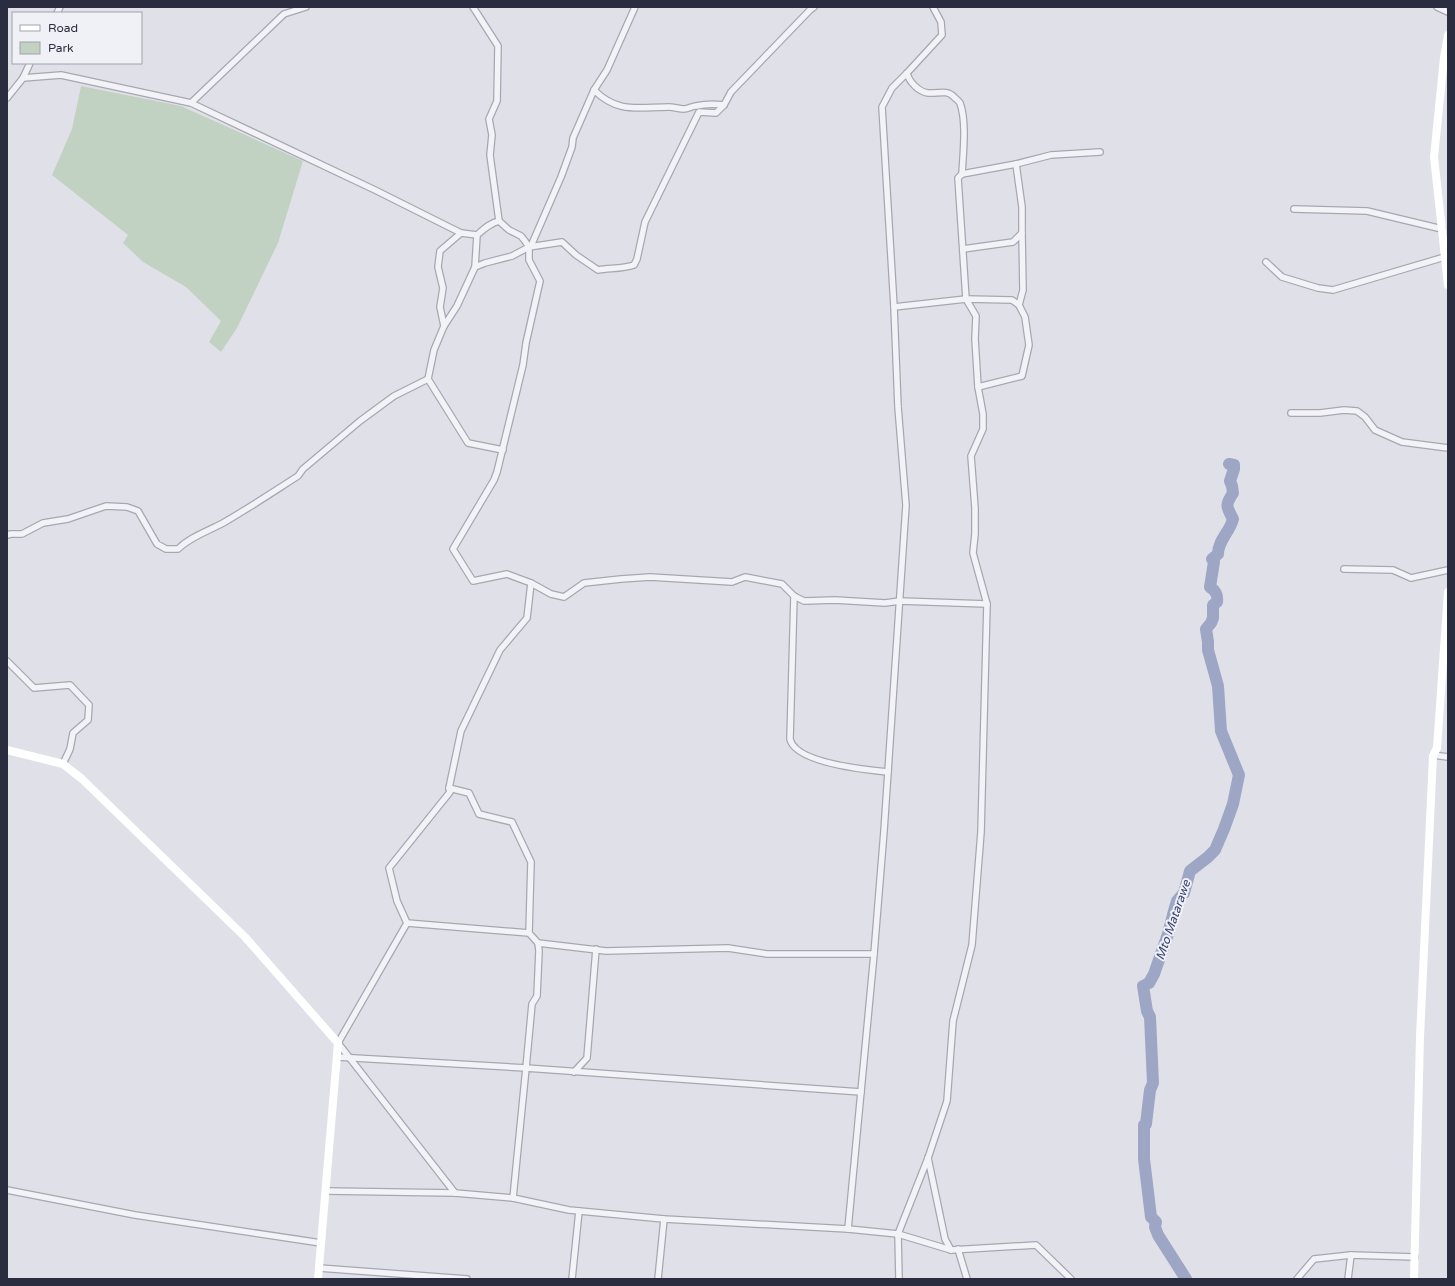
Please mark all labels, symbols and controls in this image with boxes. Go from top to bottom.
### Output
legend [12,12,142,64]
text: Road [48,21,78,35]
text: Park [48,41,74,55]
water label: Mto Matarawe [1153,877,1194,962]

